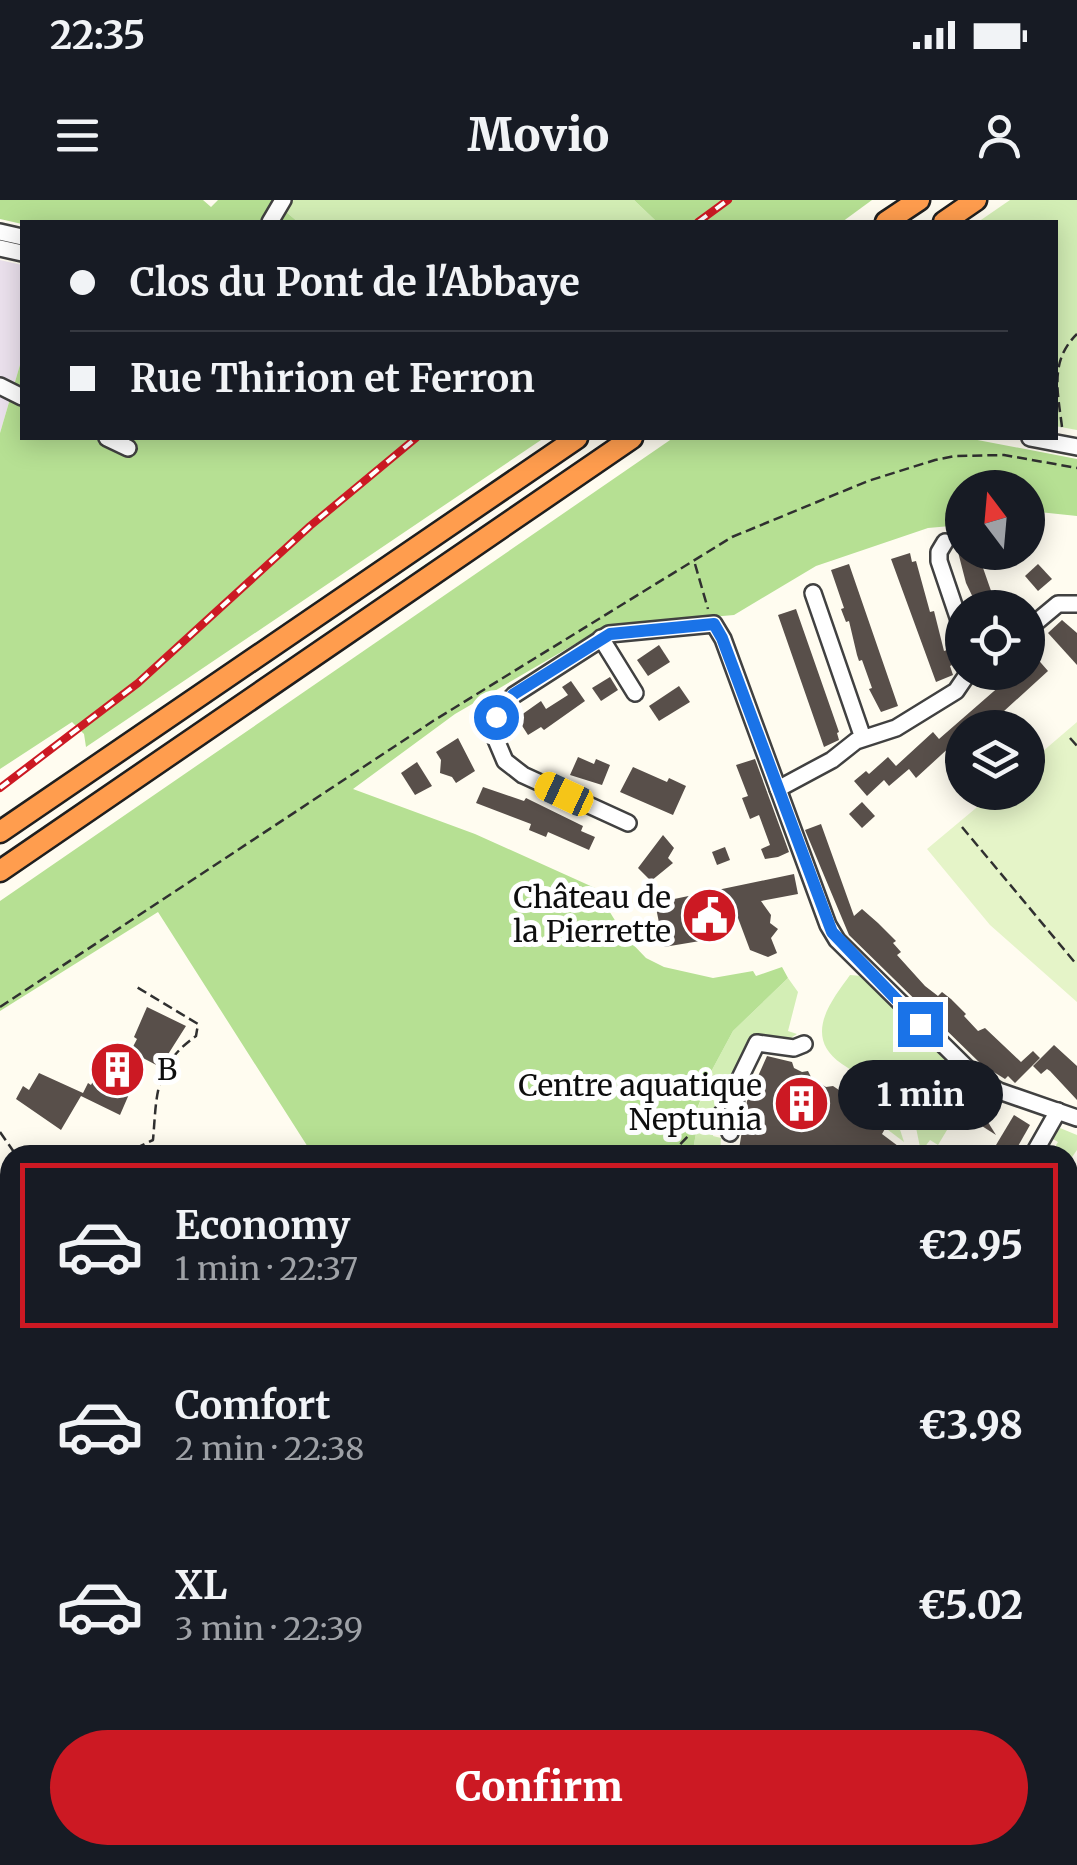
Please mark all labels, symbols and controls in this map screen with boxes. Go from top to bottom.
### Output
text: 22:35 [50,12,145,59]
text: Movio [468,107,609,163]
icon: menu [50,108,105,163]
icon: person [972,108,1027,163]
text: Clos du Pont de l'Abbaye [130,259,580,306]
text: Rue Thirion et Ferron [130,355,535,402]
north arrow [945,470,1045,570]
map controls [945,470,1045,810]
button: locate [945,590,1045,690]
route start [474,695,519,740]
button: layers [945,710,1045,810]
car [530,768,598,820]
place label: Château de la Pierrette [513,878,671,950]
public building icon: Château de la Pierrette [680,885,740,945]
route end [898,1002,943,1047]
building icon: B [88,1040,148,1100]
place label: B [157,1050,177,1088]
callout: 1 min [838,1059,1002,1129]
place label: Centre aquatique Neptunia [518,1066,762,1138]
building icon: Centre aquatique Neptunia [771,1073,831,1133]
text: 1 min [877,1075,964,1115]
icon: car [55,1201,145,1291]
text: Economy [175,1202,350,1249]
text: €2.95 [918,1222,1023,1269]
text: 1 min · 22:37 [175,1249,358,1289]
icon: car [55,1381,145,1471]
text: Comfort [175,1382,331,1429]
text: €3.98 [918,1402,1023,1449]
text: 2 min · 22:38 [175,1429,364,1469]
icon: car [55,1561,145,1651]
text: XL [175,1562,227,1609]
text: €5.02 [918,1582,1023,1629]
text: 3 min · 22:39 [175,1609,363,1649]
button: Confirm [50,1730,1028,1845]

